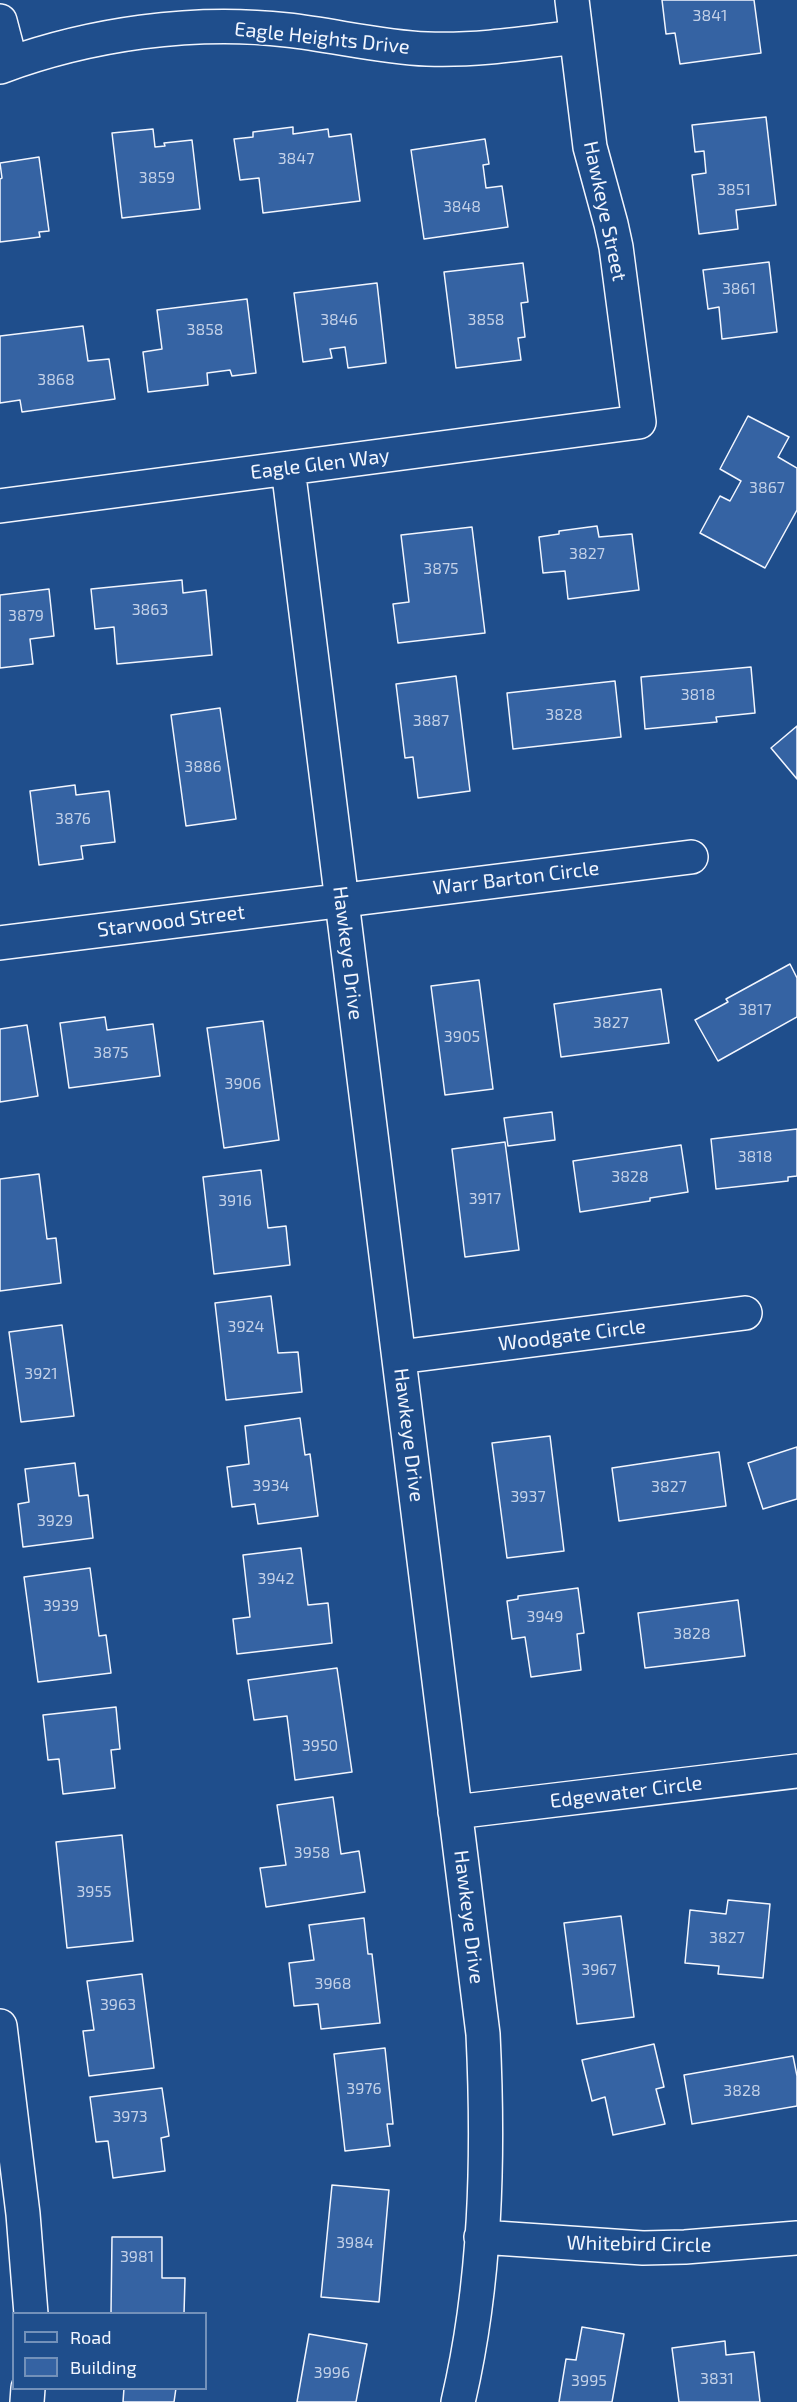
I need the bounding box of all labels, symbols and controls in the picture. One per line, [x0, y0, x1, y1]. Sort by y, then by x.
house number: 3841 [693, 6, 727, 26]
street label: Eagle Heights Drive [233, 17, 411, 59]
street label: Hawkeye Street [578, 139, 632, 283]
house number: 3847 [278, 149, 314, 169]
house number: 3859 [139, 168, 175, 188]
house number: 3851 [717, 180, 751, 200]
house number: 3848 [443, 197, 481, 217]
house number: 3861 [722, 279, 756, 299]
house number: 3846 [320, 310, 358, 330]
house number: 3858 [468, 310, 504, 330]
house number: 3858 [187, 320, 223, 340]
house number: 3868 [37, 370, 75, 390]
street label: Eagle Glen Way [249, 444, 391, 484]
house number: 3867 [749, 478, 785, 498]
house number: 3827 [569, 544, 605, 564]
house number: 3875 [423, 559, 459, 579]
house number: 3863 [132, 600, 168, 620]
house number: 3879 [8, 606, 44, 626]
house number: 3818 [681, 685, 715, 705]
house number: 3828 [545, 705, 583, 725]
house number: 3887 [413, 711, 449, 731]
house number: 3886 [184, 757, 222, 777]
house number: 3876 [55, 809, 91, 829]
street label: Warr Barton Circle [432, 856, 600, 900]
street label: Hawkeye Drive [328, 885, 368, 1021]
street label: Starwood Street [96, 900, 246, 942]
house number: 3817 [738, 1000, 772, 1020]
house number: 3827 [593, 1013, 629, 1033]
house number: 3905 [444, 1027, 480, 1047]
house number: 3875 [93, 1043, 129, 1063]
house number: 3906 [225, 1074, 261, 1094]
house number: 3818 [738, 1147, 772, 1167]
house number: 3828 [611, 1167, 649, 1187]
house number: 3917 [469, 1189, 501, 1209]
house number: 3916 [218, 1191, 252, 1211]
street label: Woodgate Circle [497, 1314, 647, 1356]
house number: 3924 [228, 1317, 264, 1337]
house number: 3921 [24, 1364, 58, 1384]
street label: Hawkeye Drive [389, 1367, 429, 1503]
house number: 3934 [253, 1476, 289, 1496]
house number: 3827 [651, 1477, 687, 1497]
house number: 3937 [510, 1487, 546, 1507]
house number: 3929 [37, 1511, 73, 1531]
house number: 3942 [258, 1569, 294, 1589]
house number: 3939 [43, 1596, 79, 1616]
house number: 3949 [526, 1607, 564, 1627]
house number: 3828 [673, 1624, 711, 1644]
house number: 3950 [302, 1736, 338, 1756]
street label: Edgewater Circle [548, 1771, 704, 1813]
house number: 3958 [294, 1843, 330, 1863]
street label: Hawkeye Drive [449, 1849, 489, 1985]
house number: 3955 [76, 1882, 112, 1902]
house number: 3827 [709, 1928, 745, 1948]
house number: 3967 [581, 1960, 617, 1980]
house number: 3968 [315, 1974, 351, 1994]
house number: 3963 [100, 1995, 136, 2015]
house number: 3976 [346, 2079, 382, 2099]
house number: 3828 [723, 2081, 761, 2101]
house number: 3973 [112, 2107, 148, 2127]
street label: Whitebird Circle [567, 2231, 711, 2257]
house number: 3984 [336, 2233, 374, 2253]
house number: 3981 [120, 2247, 154, 2267]
legend [12, 2312, 207, 2390]
text: Road [70, 2326, 111, 2348]
text: Building [70, 2356, 137, 2378]
house number: 3996 [314, 2363, 350, 2383]
house number: 3831 [700, 2369, 734, 2389]
house number: 3995 [571, 2371, 607, 2391]

